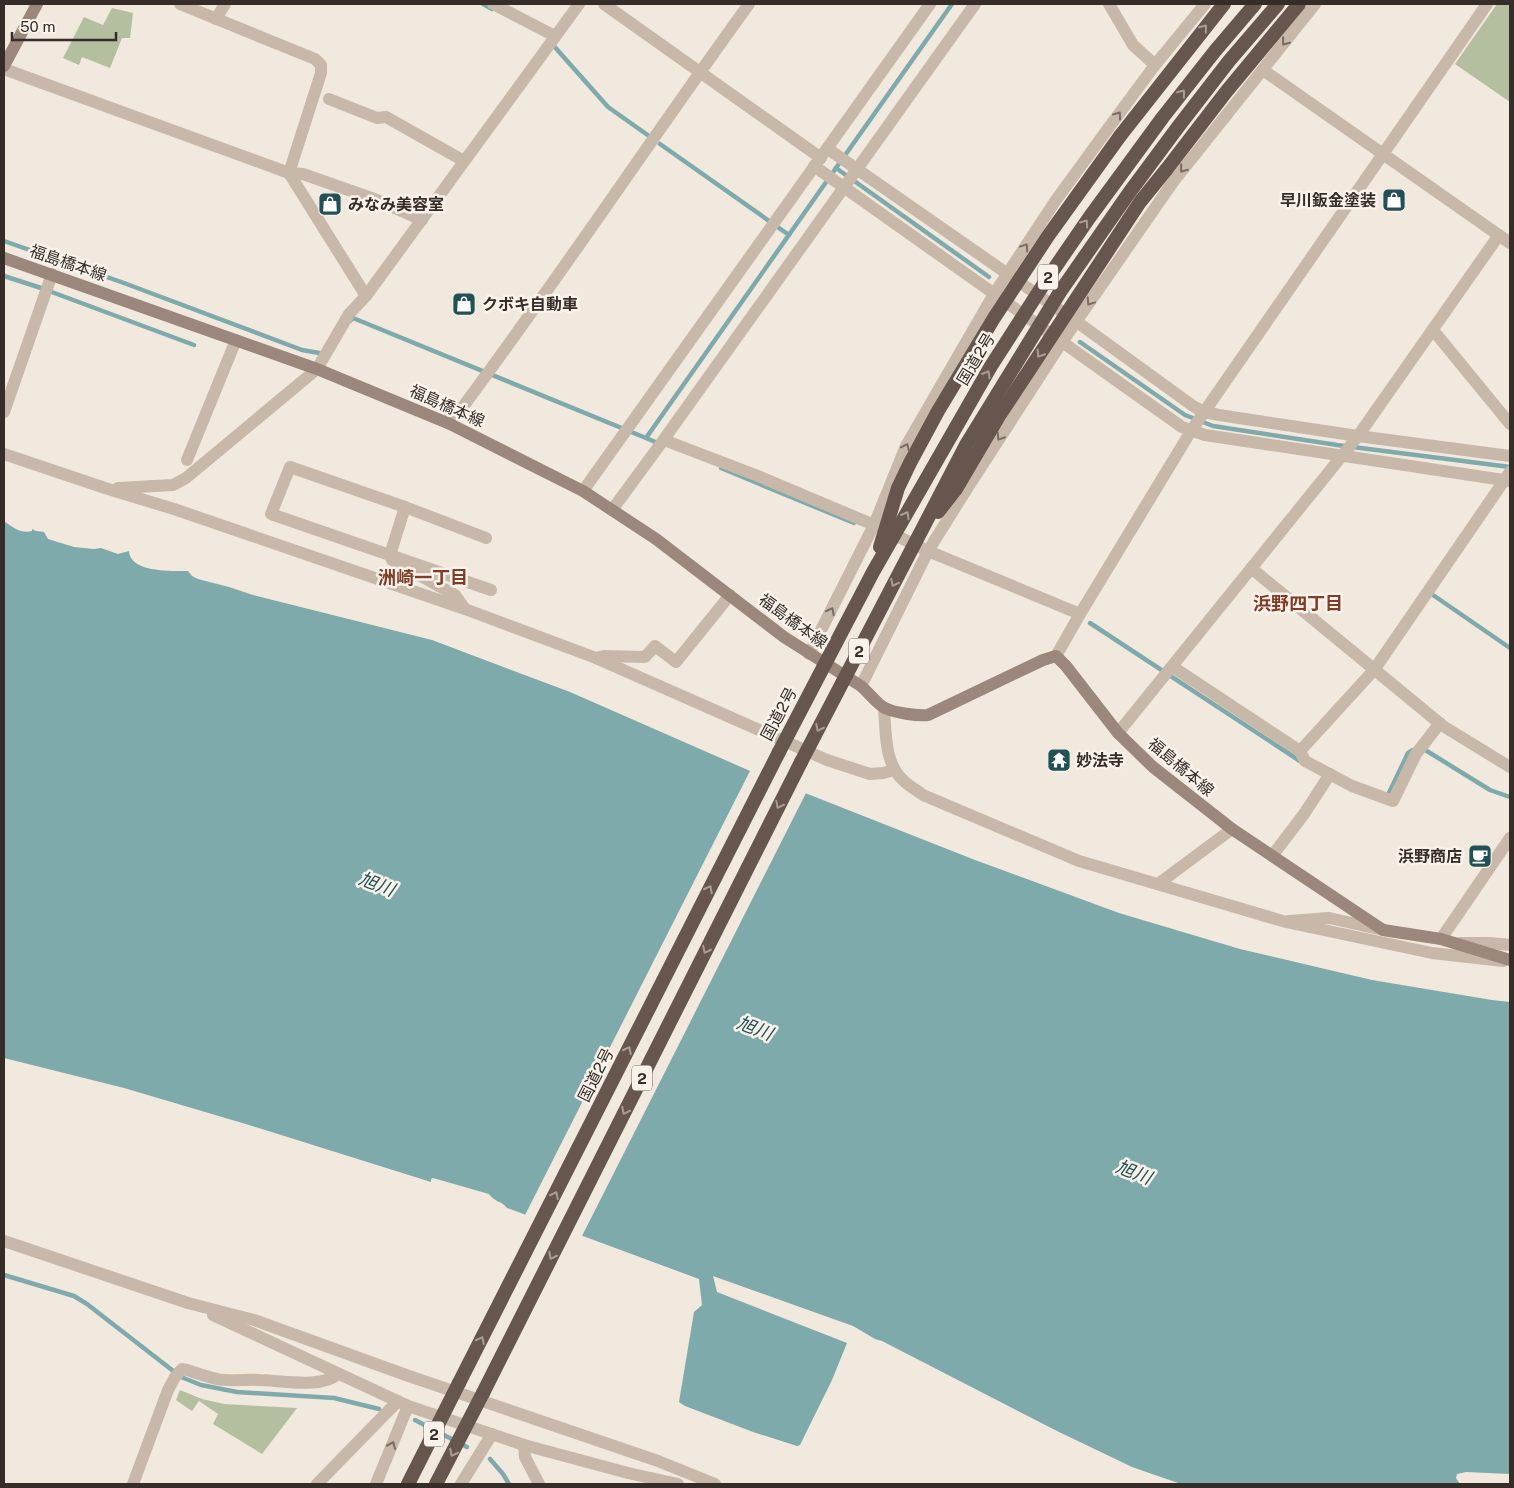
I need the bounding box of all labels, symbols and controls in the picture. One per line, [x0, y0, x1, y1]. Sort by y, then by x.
scale bar [12, 10, 116, 42]
text: 50 m [20, 18, 55, 35]
one-way arrow [1198, 25, 1207, 34]
one-way arrow [1282, 36, 1290, 45]
one-way arrow [1177, 89, 1186, 98]
one-way arrow [1112, 111, 1121, 121]
one-way arrow [1181, 163, 1189, 172]
shop icon: 早川鈑金塗装 [1381, 187, 1407, 213]
shop icon: みなみ美容室 [317, 191, 343, 217]
place label: 早川鈑金塗装 [1280, 191, 1376, 210]
place label: みなみ美容室 [348, 195, 444, 214]
one-way arrow [1079, 219, 1088, 229]
street label: 福島橋本線 [27, 241, 109, 285]
one-way arrow [1019, 244, 1028, 253]
road number: 2 [1038, 264, 1058, 290]
shop icon: クボキ自動車 [451, 291, 477, 317]
place label: クボキ自動車 [482, 295, 578, 314]
one-way arrow [1087, 296, 1096, 306]
street label: 国道2号 [953, 329, 999, 389]
one-way arrow [1037, 349, 1046, 358]
one-way arrow [981, 370, 991, 379]
street label: 福島橋本線 [407, 381, 487, 431]
one-way arrow [997, 432, 1006, 441]
one-way arrow [900, 443, 910, 452]
one-way arrow [900, 511, 910, 520]
district label: 洲崎一丁目 [378, 567, 468, 588]
one-way arrow [890, 578, 900, 587]
street label: 福島橋本線 [755, 590, 831, 652]
district label: 浜野四丁目 [1253, 593, 1343, 614]
one-way arrow [825, 607, 835, 616]
road number: 2 [849, 638, 869, 664]
street label: 国道2号 [757, 684, 801, 744]
one-way arrow [815, 723, 825, 732]
street label: 福島橋本線 [1144, 734, 1218, 800]
temple icon: 妙法寺 [1046, 747, 1072, 773]
place label: 妙法寺 [1076, 751, 1124, 770]
one-way arrow [775, 800, 785, 809]
cafe icon: 浜野商店 [1467, 843, 1493, 869]
place label: 浜野商店 [1398, 847, 1462, 866]
water label: 旭川 [356, 868, 399, 901]
one-way arrow [703, 885, 713, 894]
one-way arrow [702, 945, 712, 954]
water label: 旭川 [734, 1012, 777, 1045]
street label: 国道2号 [574, 1045, 618, 1105]
one-way arrow [622, 1046, 632, 1055]
road number: 2 [632, 1066, 652, 1090]
one-way arrow [621, 1106, 631, 1115]
water label: 旭川 [1113, 1156, 1156, 1189]
one-way arrow [549, 1191, 559, 1200]
one-way arrow [548, 1251, 558, 1260]
one-way arrow [475, 1336, 485, 1345]
road number: 2 [424, 1422, 444, 1446]
one-way arrow [386, 1441, 396, 1450]
one-way arrow [449, 1447, 459, 1456]

